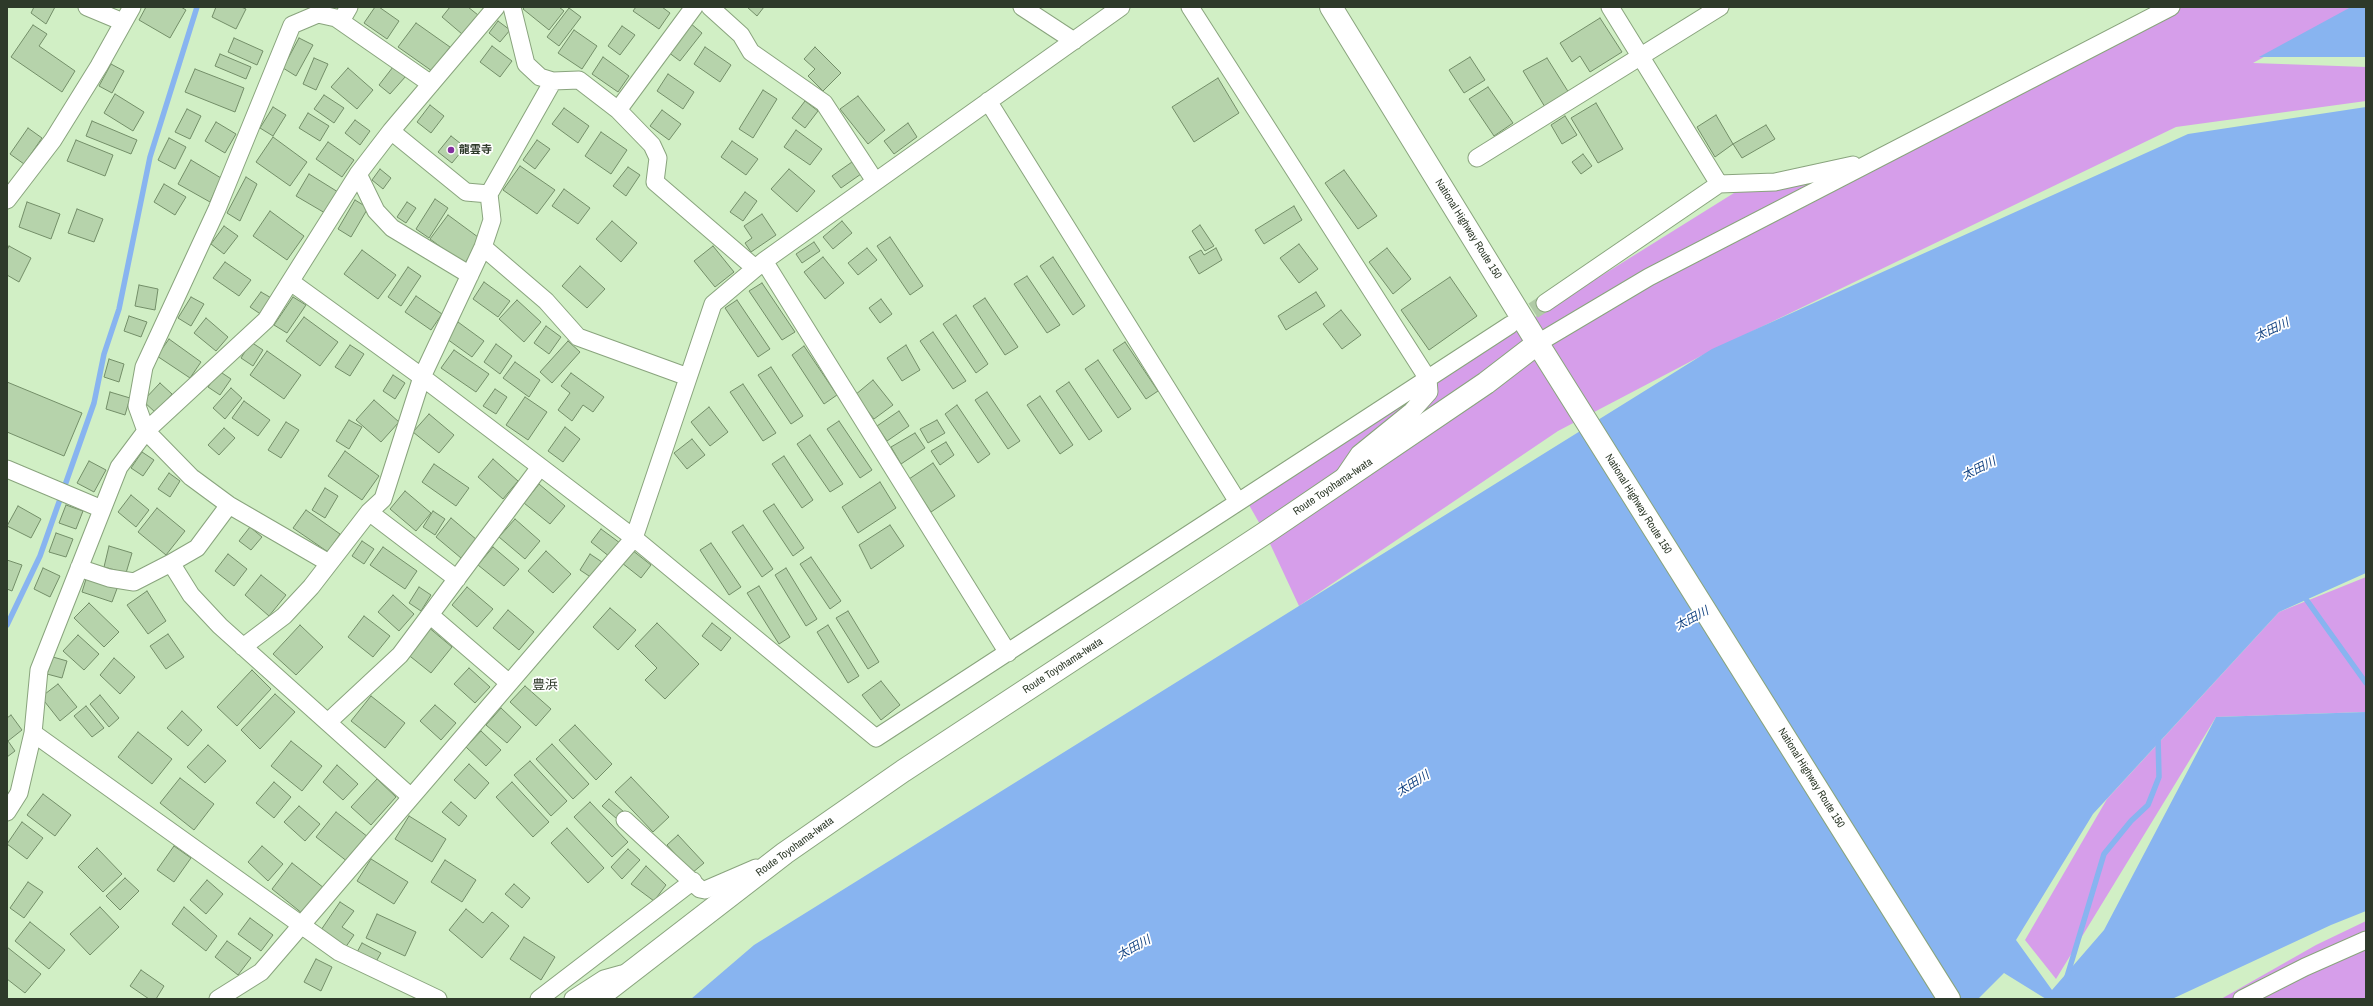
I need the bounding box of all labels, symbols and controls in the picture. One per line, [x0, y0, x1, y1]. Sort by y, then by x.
place label: 龍雲寺 [459, 143, 492, 157]
marker: 龍雲寺 [446, 145, 456, 155]
street label: National Highway Route 150 [1432, 177, 1504, 281]
water label: 太田川 [2253, 316, 2291, 344]
street label: National Highway Route 150 [1602, 452, 1674, 556]
water label: 太田川 [1960, 455, 1998, 483]
street label: Route Toyohama-Iwata [1291, 456, 1375, 518]
water label: 太田川 [1673, 604, 1711, 634]
street label: Route Toyohama-Iwata [1021, 635, 1105, 697]
district label: 豊浜 [532, 678, 558, 694]
street label: National Highway Route 150 [1775, 726, 1847, 830]
water label: 太田川 [1394, 768, 1432, 800]
street label: Route Toyohama-Iwata [754, 814, 836, 880]
water label: 太田川 [1115, 933, 1153, 963]

